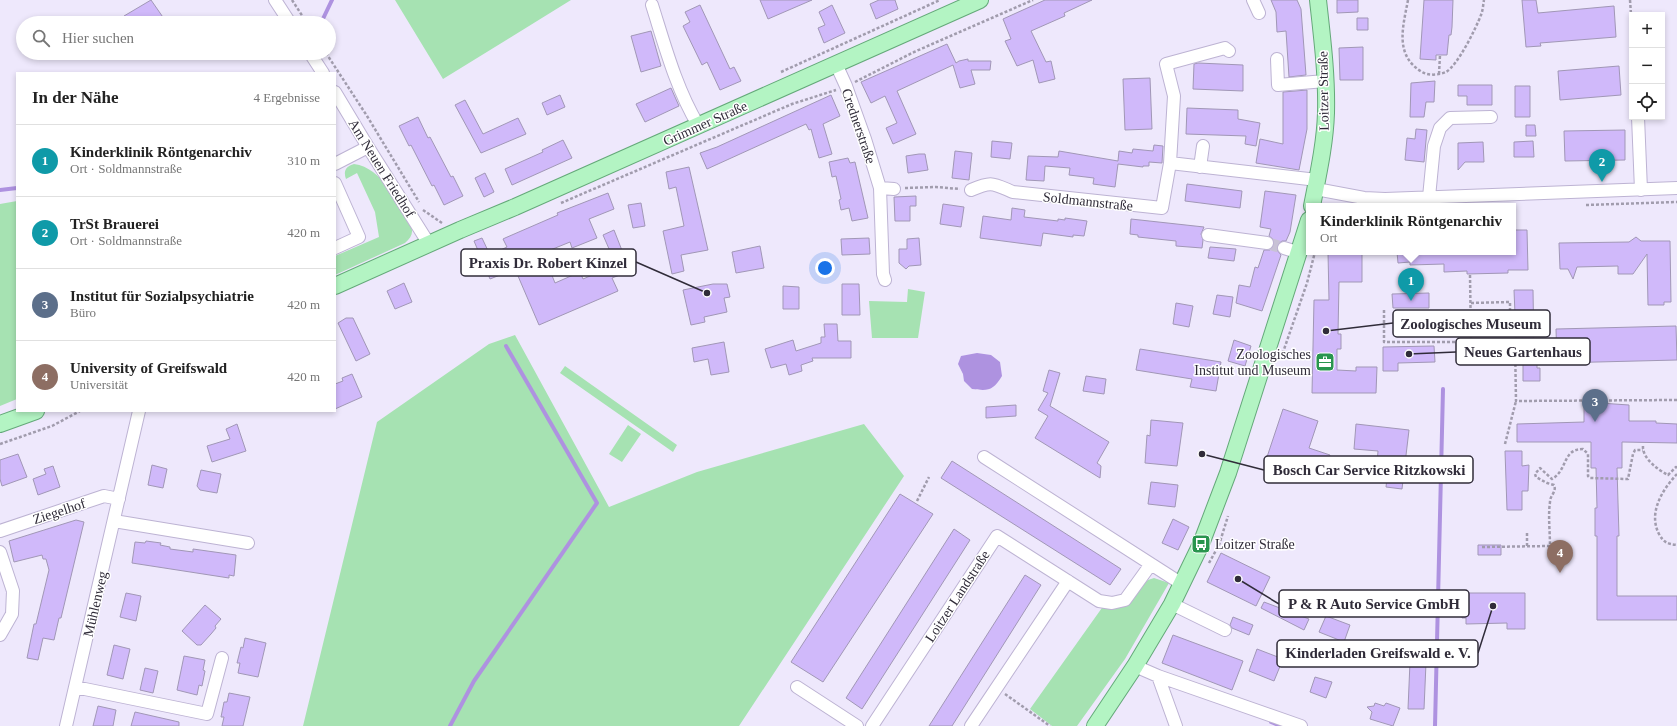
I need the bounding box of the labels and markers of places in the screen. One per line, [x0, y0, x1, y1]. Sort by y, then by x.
pin: 2 [1589, 149, 1615, 182]
callout: Praxis Dr. Robert Kinzel [461, 249, 636, 276]
pin: 1 [1398, 268, 1424, 301]
callout: Zoologisches Museum [1393, 310, 1550, 337]
callout: Neues Gartenhaus [1456, 338, 1590, 365]
place label: Zoologisches Institut und Museum [1194, 347, 1311, 378]
office icon: Zoologisches Institut und Museum [1314, 351, 1336, 373]
pin: 3 [1582, 389, 1608, 422]
callout: Bosch Car Service Ritzkowski [1264, 456, 1473, 483]
bus stop icon: Loitzer Straße [1190, 533, 1212, 555]
place label: Loitzer Straße [1215, 537, 1295, 552]
pin: 4 [1547, 540, 1573, 573]
callout: P & R Auto Service GmbH [1279, 590, 1469, 617]
callout: Kinderladen Greifswald e. V. [1277, 640, 1478, 667]

